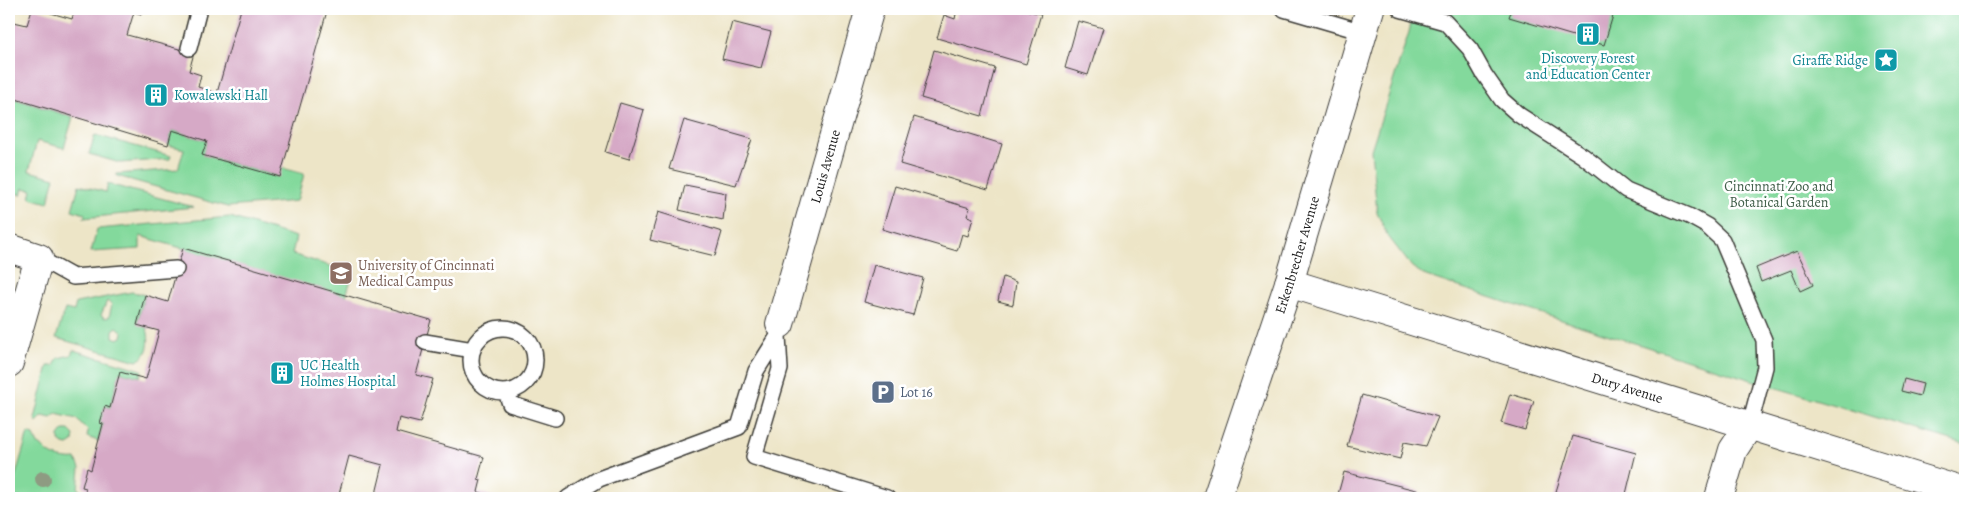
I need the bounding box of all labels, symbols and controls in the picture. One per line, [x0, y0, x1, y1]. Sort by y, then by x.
building icon: Discovery Forest and Education Center [1575, 21, 1601, 47]
place icon: Giraffe Ridge [1873, 47, 1899, 73]
place label: Discovery Forest and Education Center [1526, 49, 1651, 84]
place label: Giraffe Ridge [1792, 51, 1868, 70]
building icon: Kowalewski Hall [143, 82, 169, 108]
place label: Kowalewski Hall [174, 86, 268, 105]
street label: Louis Avenue [806, 127, 845, 205]
park label: Cincinnati Zoo and Botanical Garden [1724, 177, 1834, 212]
street label: Erkenbrecher Avenue [1270, 194, 1324, 316]
place label: University of Cincinnati Medical Campus [358, 256, 495, 291]
school or university icon: University of Cincinnati Medical Campus [328, 260, 354, 286]
place label: UC Health Holmes Hospital [300, 356, 396, 391]
building icon: UC Health Holmes Hospital [269, 360, 295, 386]
street label: Dury Avenue [1589, 368, 1665, 408]
parking icon: Lot 16 [870, 379, 896, 405]
place label: Lot 16 [900, 383, 933, 402]

